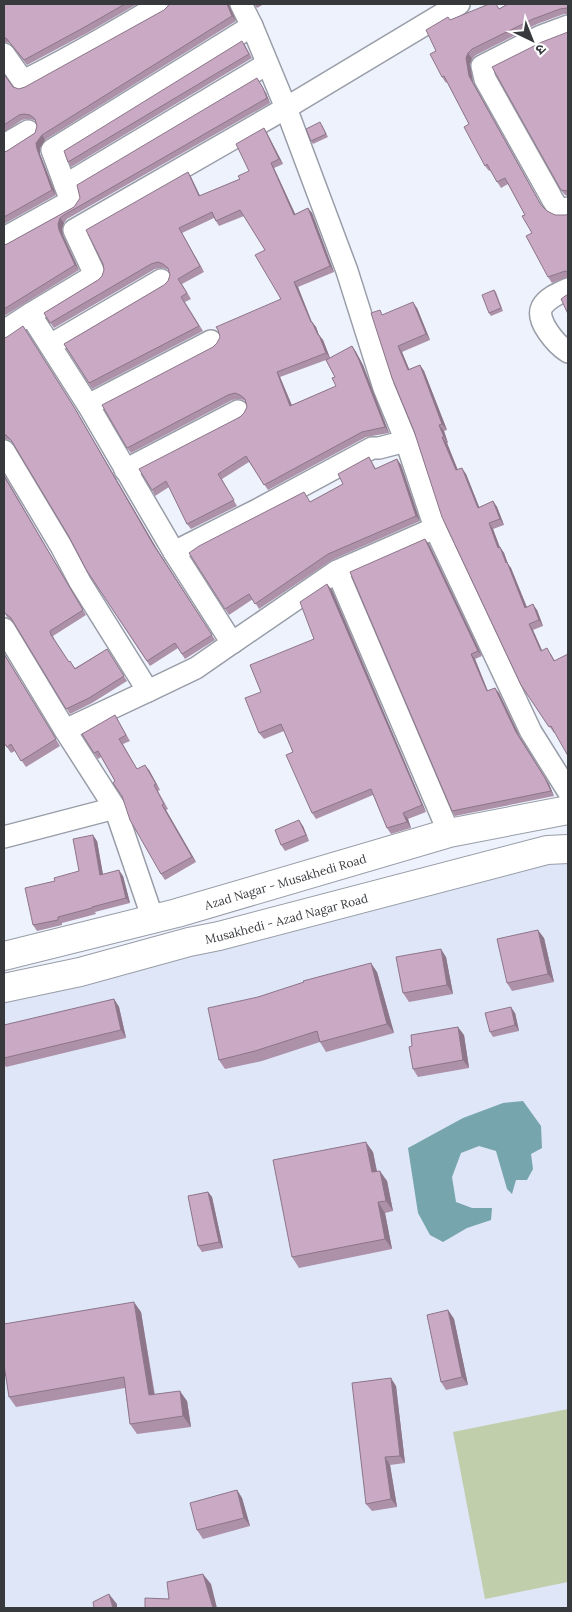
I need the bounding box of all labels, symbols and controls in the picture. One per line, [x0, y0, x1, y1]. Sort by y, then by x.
north arrow [507, 15, 557, 65]
text: उ [531, 40, 550, 59]
street label: Azad Nagar - Musakhedi Road [202, 850, 368, 912]
street label: Musakhedi - Azad Nagar Road [204, 890, 369, 946]

